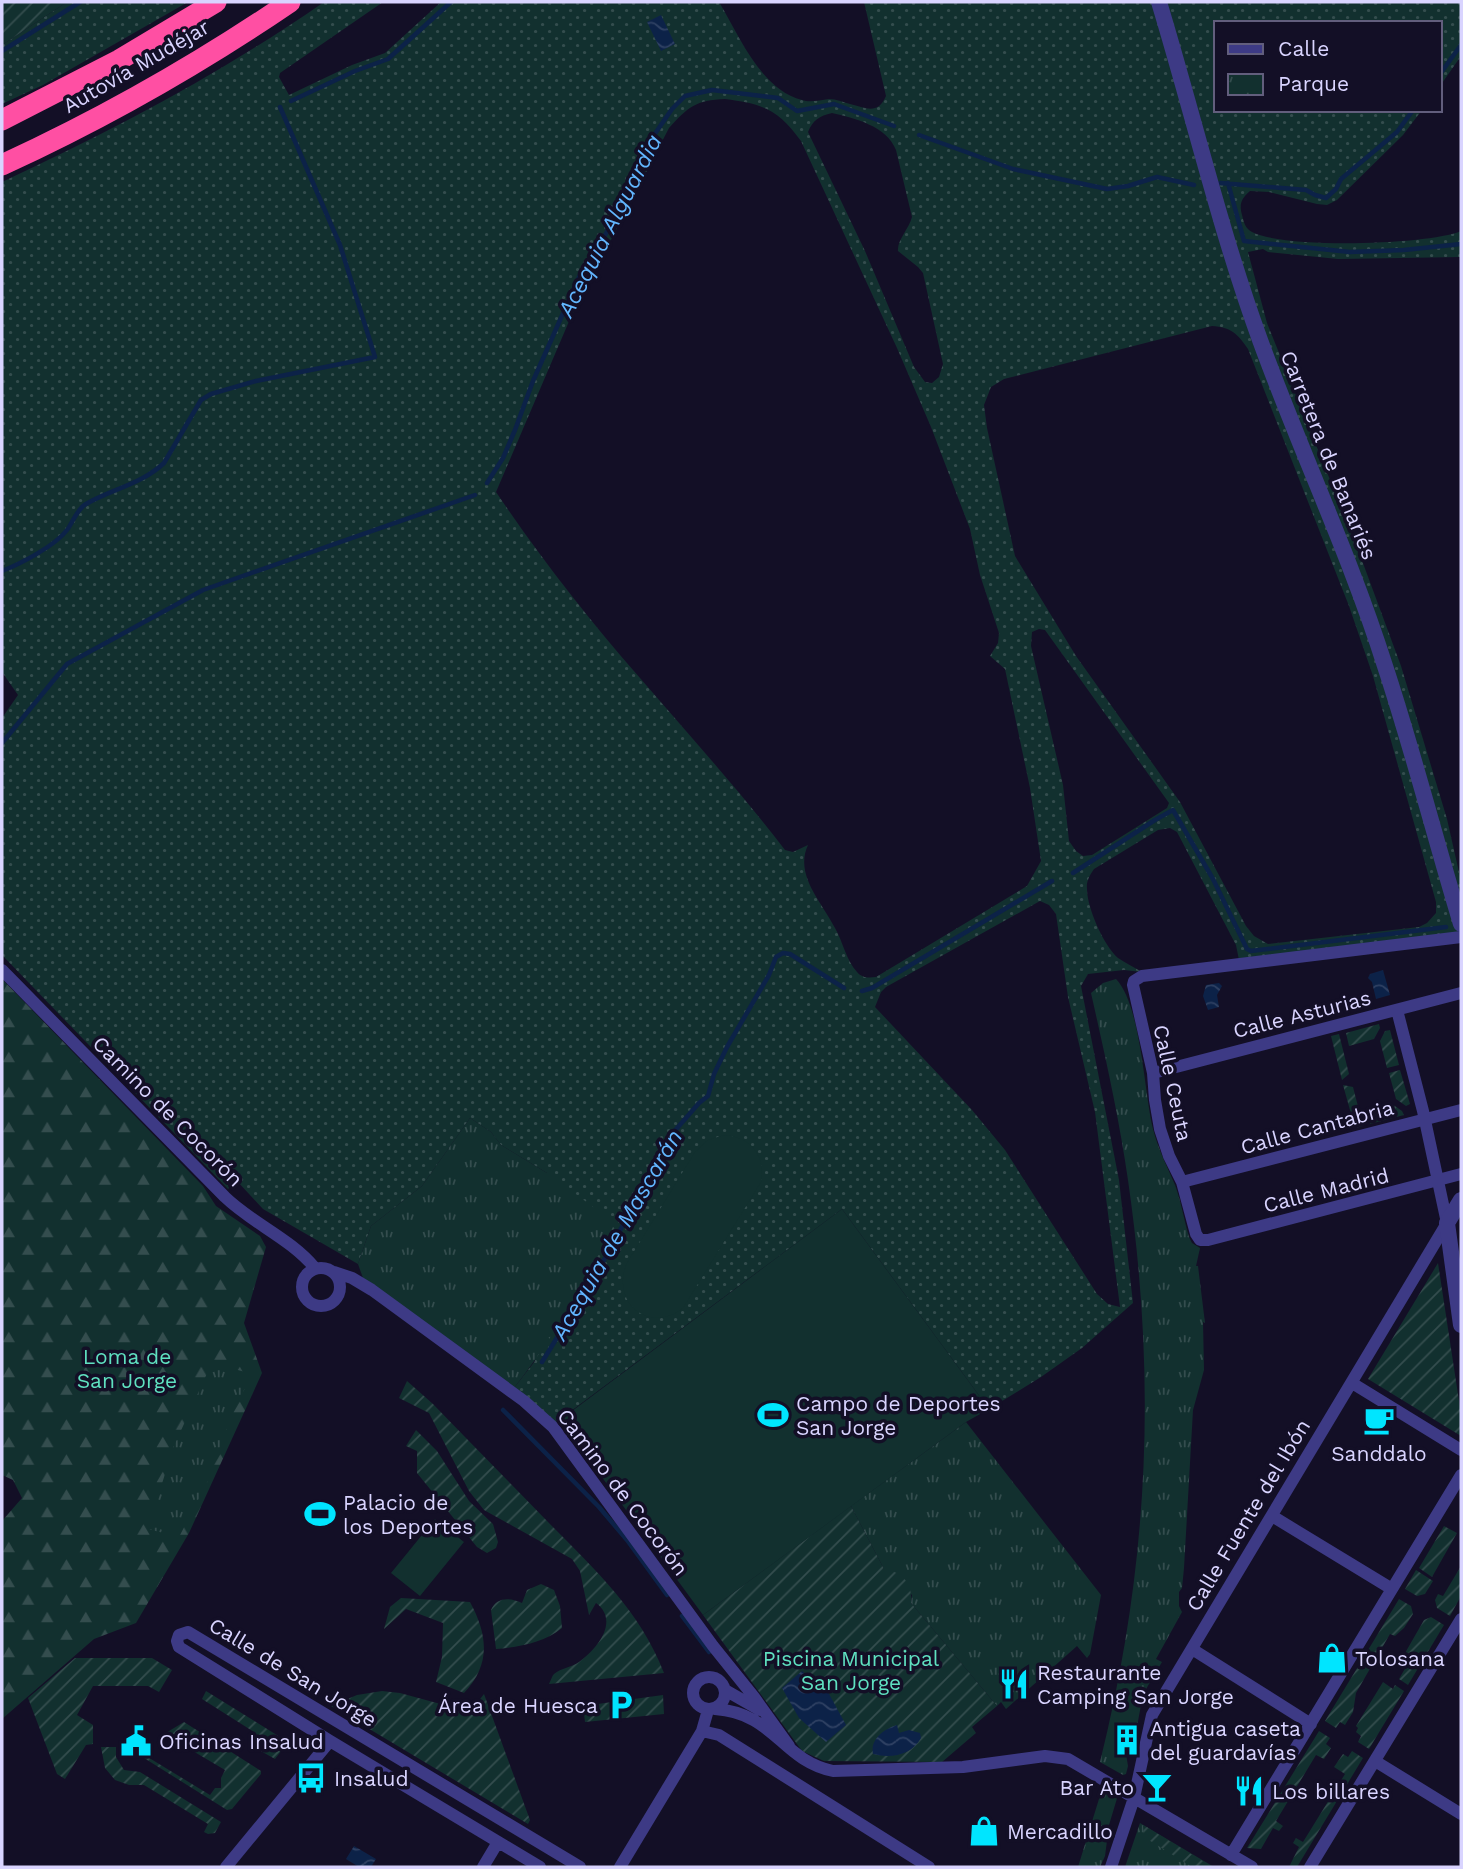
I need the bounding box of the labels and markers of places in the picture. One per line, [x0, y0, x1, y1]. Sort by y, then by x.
place label: Campo de Deportes San Jorge [796, 1391, 1001, 1440]
sports icon: Campo de Deportes San Jorge [756, 1398, 790, 1432]
cafe icon: Sanddalo [1362, 1403, 1396, 1437]
place label: Sanddalo [1331, 1441, 1427, 1466]
place label: Palacio de los Deportes [343, 1490, 473, 1539]
sports icon: Palacio de los Deportes [303, 1497, 337, 1531]
shop icon: Tolosana [1315, 1641, 1349, 1675]
place label: Tolosana [1355, 1646, 1445, 1671]
place label: Restaurante Camping San Jorge [1037, 1660, 1234, 1709]
restaurant icon: Restaurante Camping San Jorge [997, 1667, 1031, 1701]
parking icon: Área de Huesca [604, 1688, 638, 1722]
place label: Área de Huesca [438, 1693, 598, 1718]
place label: Antigua caseta del guardavías [1150, 1716, 1301, 1765]
building icon: Antigua caseta del guardavías [1110, 1723, 1144, 1757]
public building icon: Oficinas Insalud [119, 1724, 153, 1758]
place label: Oficinas Insalud [159, 1729, 324, 1754]
bus stop icon: Insalud [294, 1761, 328, 1795]
place label: Insalud [334, 1766, 409, 1791]
bar icon: Bar Ato [1140, 1770, 1174, 1804]
restaurant icon: Los billares [1232, 1774, 1266, 1808]
place label: Bar Ato [1059, 1775, 1134, 1800]
place label: Los billares [1272, 1779, 1390, 1804]
shop icon: Mercadillo [967, 1814, 1001, 1848]
place label: Mercadillo [1007, 1819, 1113, 1844]

